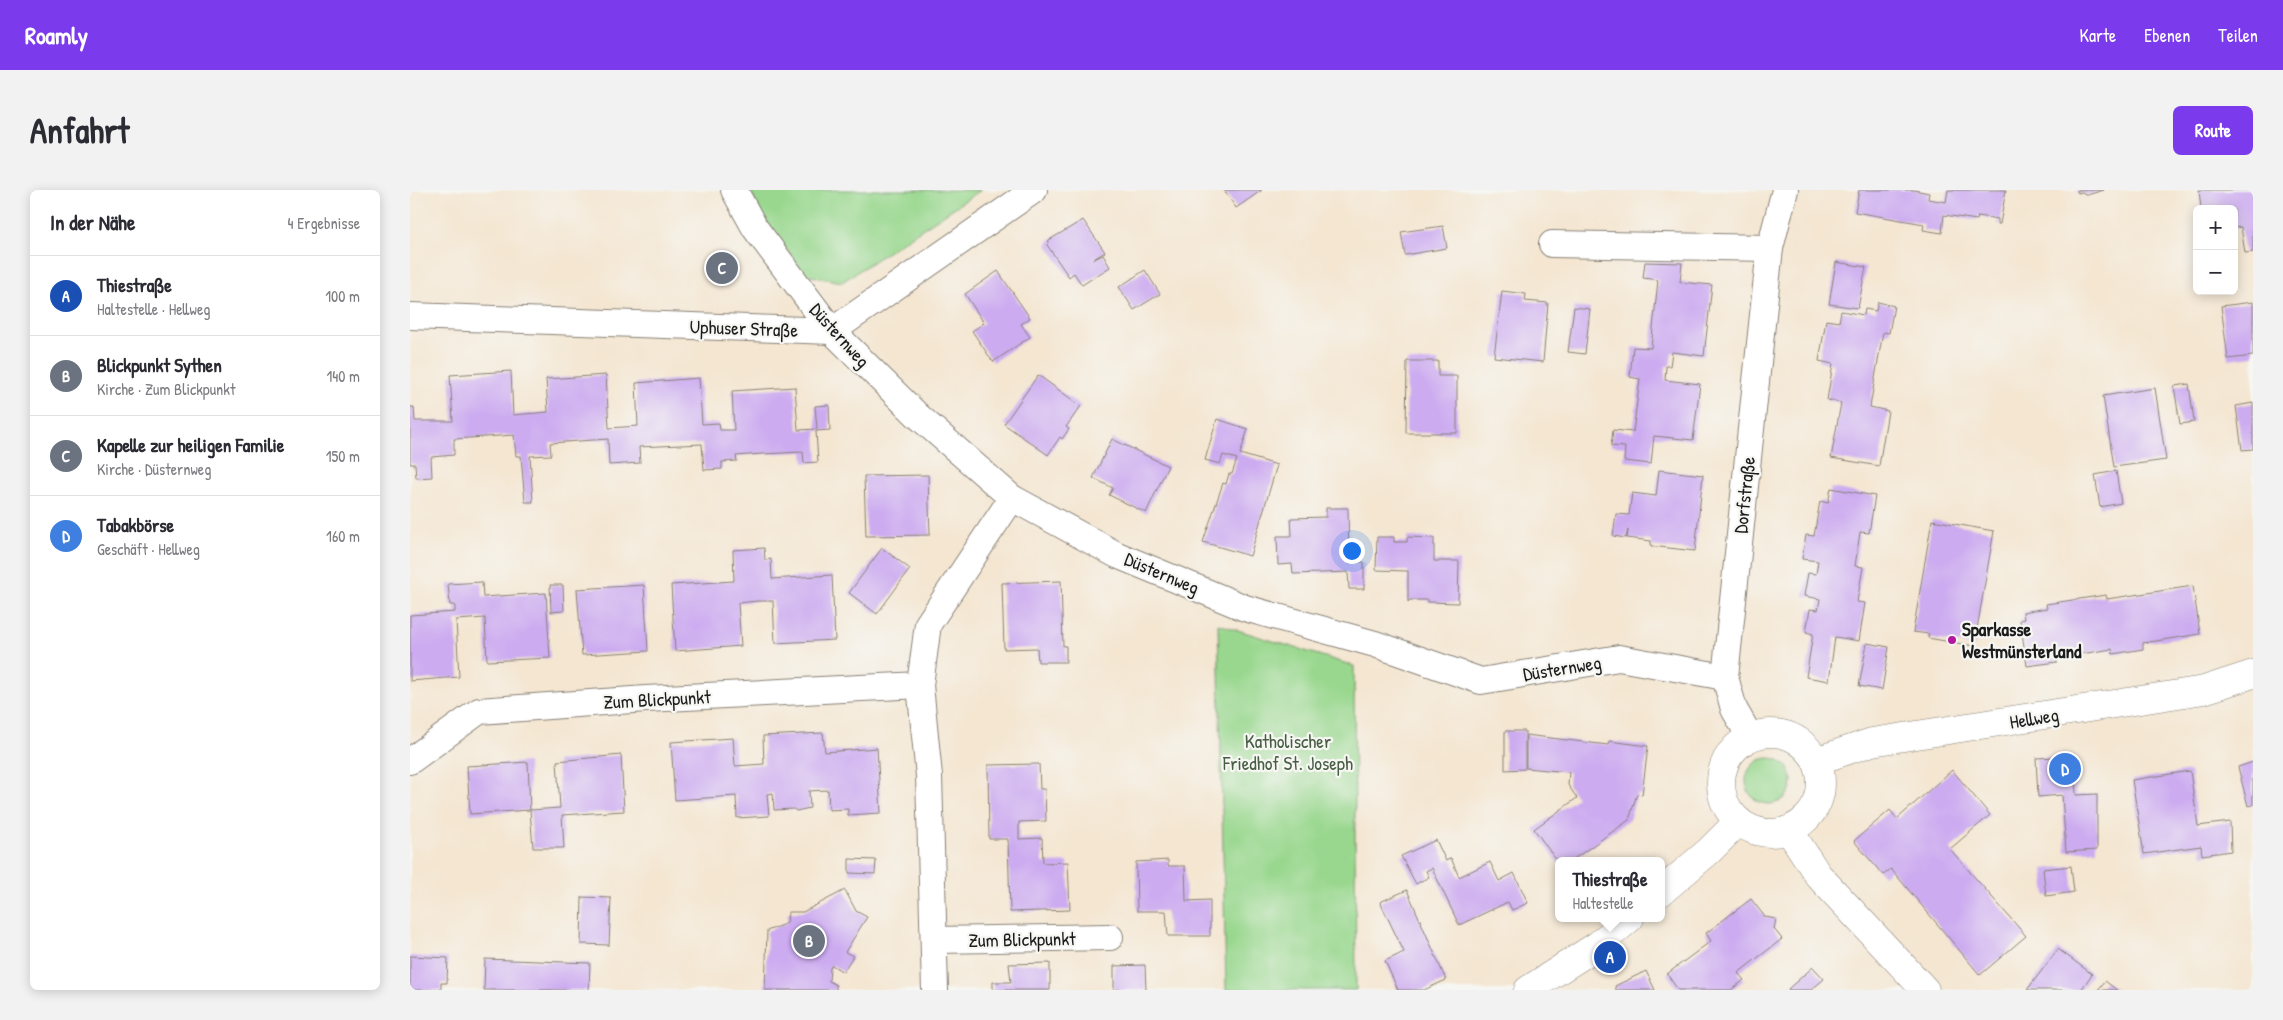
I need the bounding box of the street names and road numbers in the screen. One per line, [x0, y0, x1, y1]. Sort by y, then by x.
street label: Düsternweg [804, 297, 876, 373]
street label: Uphuser Straße [689, 313, 799, 343]
street label: Dorfstraße [1727, 455, 1761, 535]
street label: Düsternweg [1121, 546, 1203, 600]
street label: Düsternweg [1521, 649, 1603, 687]
street label: Zum Blickpunkt [603, 683, 712, 715]
street label: Hellweg [2008, 701, 2060, 735]
street label: Zum Blickpunkt [968, 925, 1076, 953]

